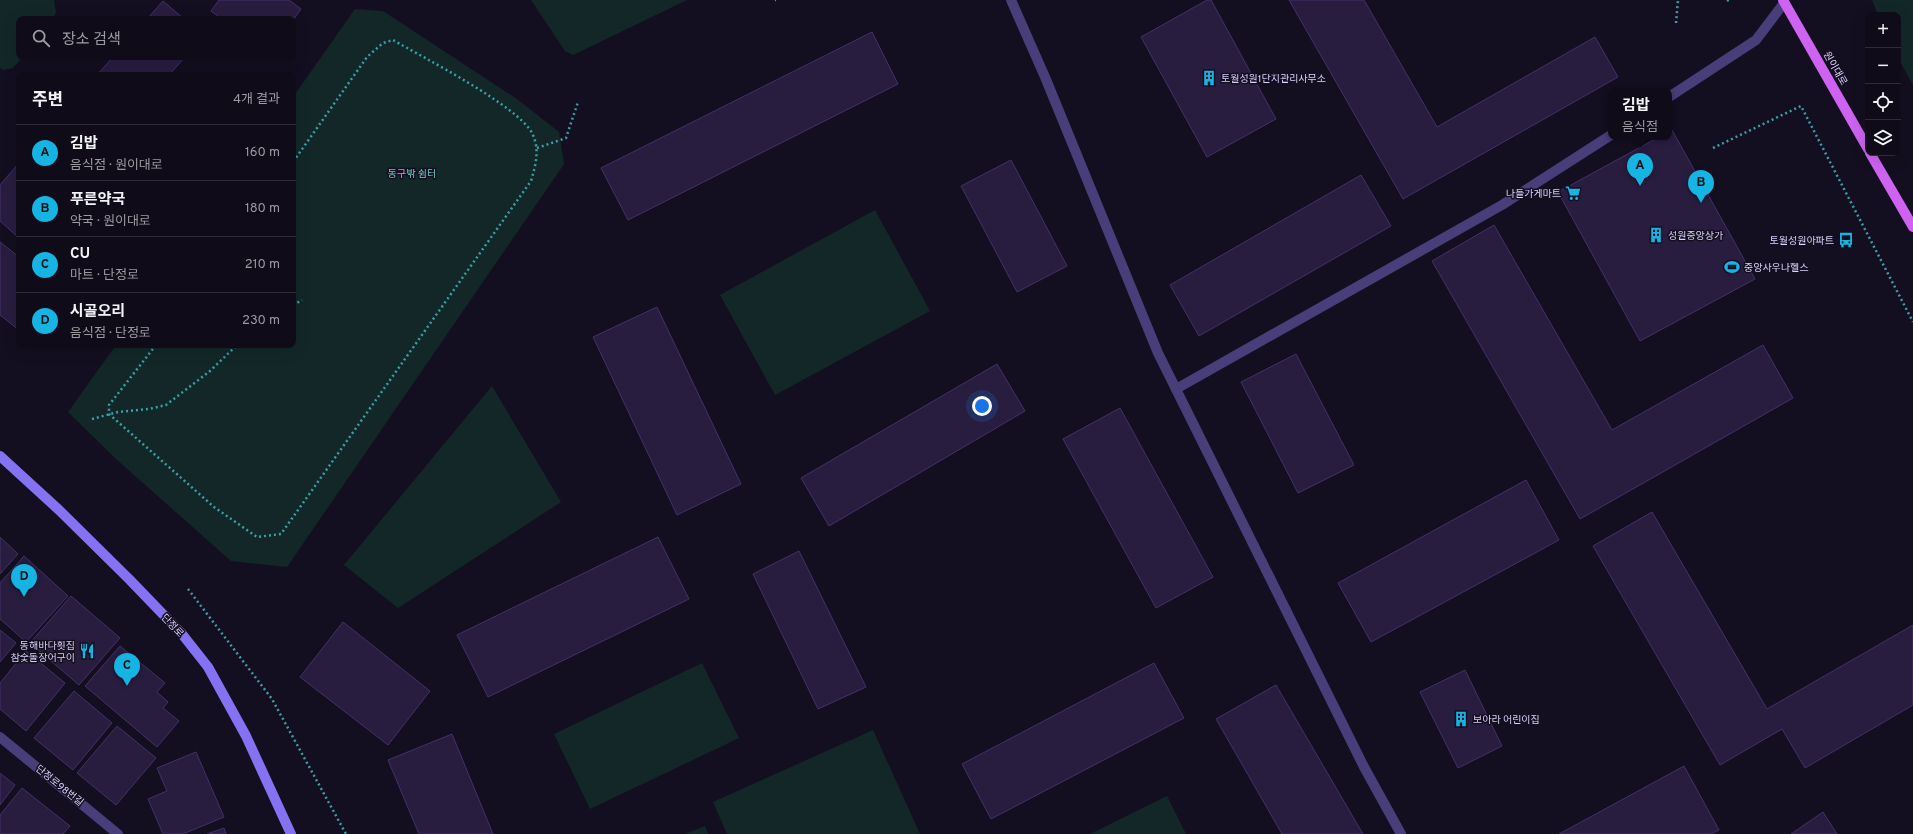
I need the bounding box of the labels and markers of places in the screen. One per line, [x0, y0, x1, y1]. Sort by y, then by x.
building icon: 토월성원1단지관리사무소 [1200, 69, 1218, 87]
place label: 토월성원1단지관리사무소 [1221, 73, 1326, 86]
pin: A [1627, 153, 1653, 186]
pin: B [1688, 170, 1714, 203]
supermarket icon: 나들가게마트 [1564, 184, 1582, 202]
place label: 나들가게마트 [1506, 188, 1561, 201]
building icon: 성원중앙상가 [1647, 226, 1665, 244]
place label: 성원중앙상가 [1668, 230, 1723, 243]
bus stop icon: 토월성원아파트 [1837, 231, 1855, 249]
place label: 토월성원아파트 [1770, 235, 1834, 248]
sports icon: 중앙사우나헬스 [1723, 258, 1741, 276]
place label: 중앙사우나헬스 [1744, 262, 1808, 275]
pin: D [11, 564, 37, 597]
place label: 동해바다횟집 참숯돌장어구이 [11, 640, 75, 665]
restaurant icon: 동해바다횟집 참숯돌장어구이 [78, 642, 96, 660]
pin: C [114, 653, 140, 686]
building icon: 보아라 어린이집 [1452, 710, 1470, 728]
place label: 보아라 어린이집 [1473, 714, 1540, 727]

